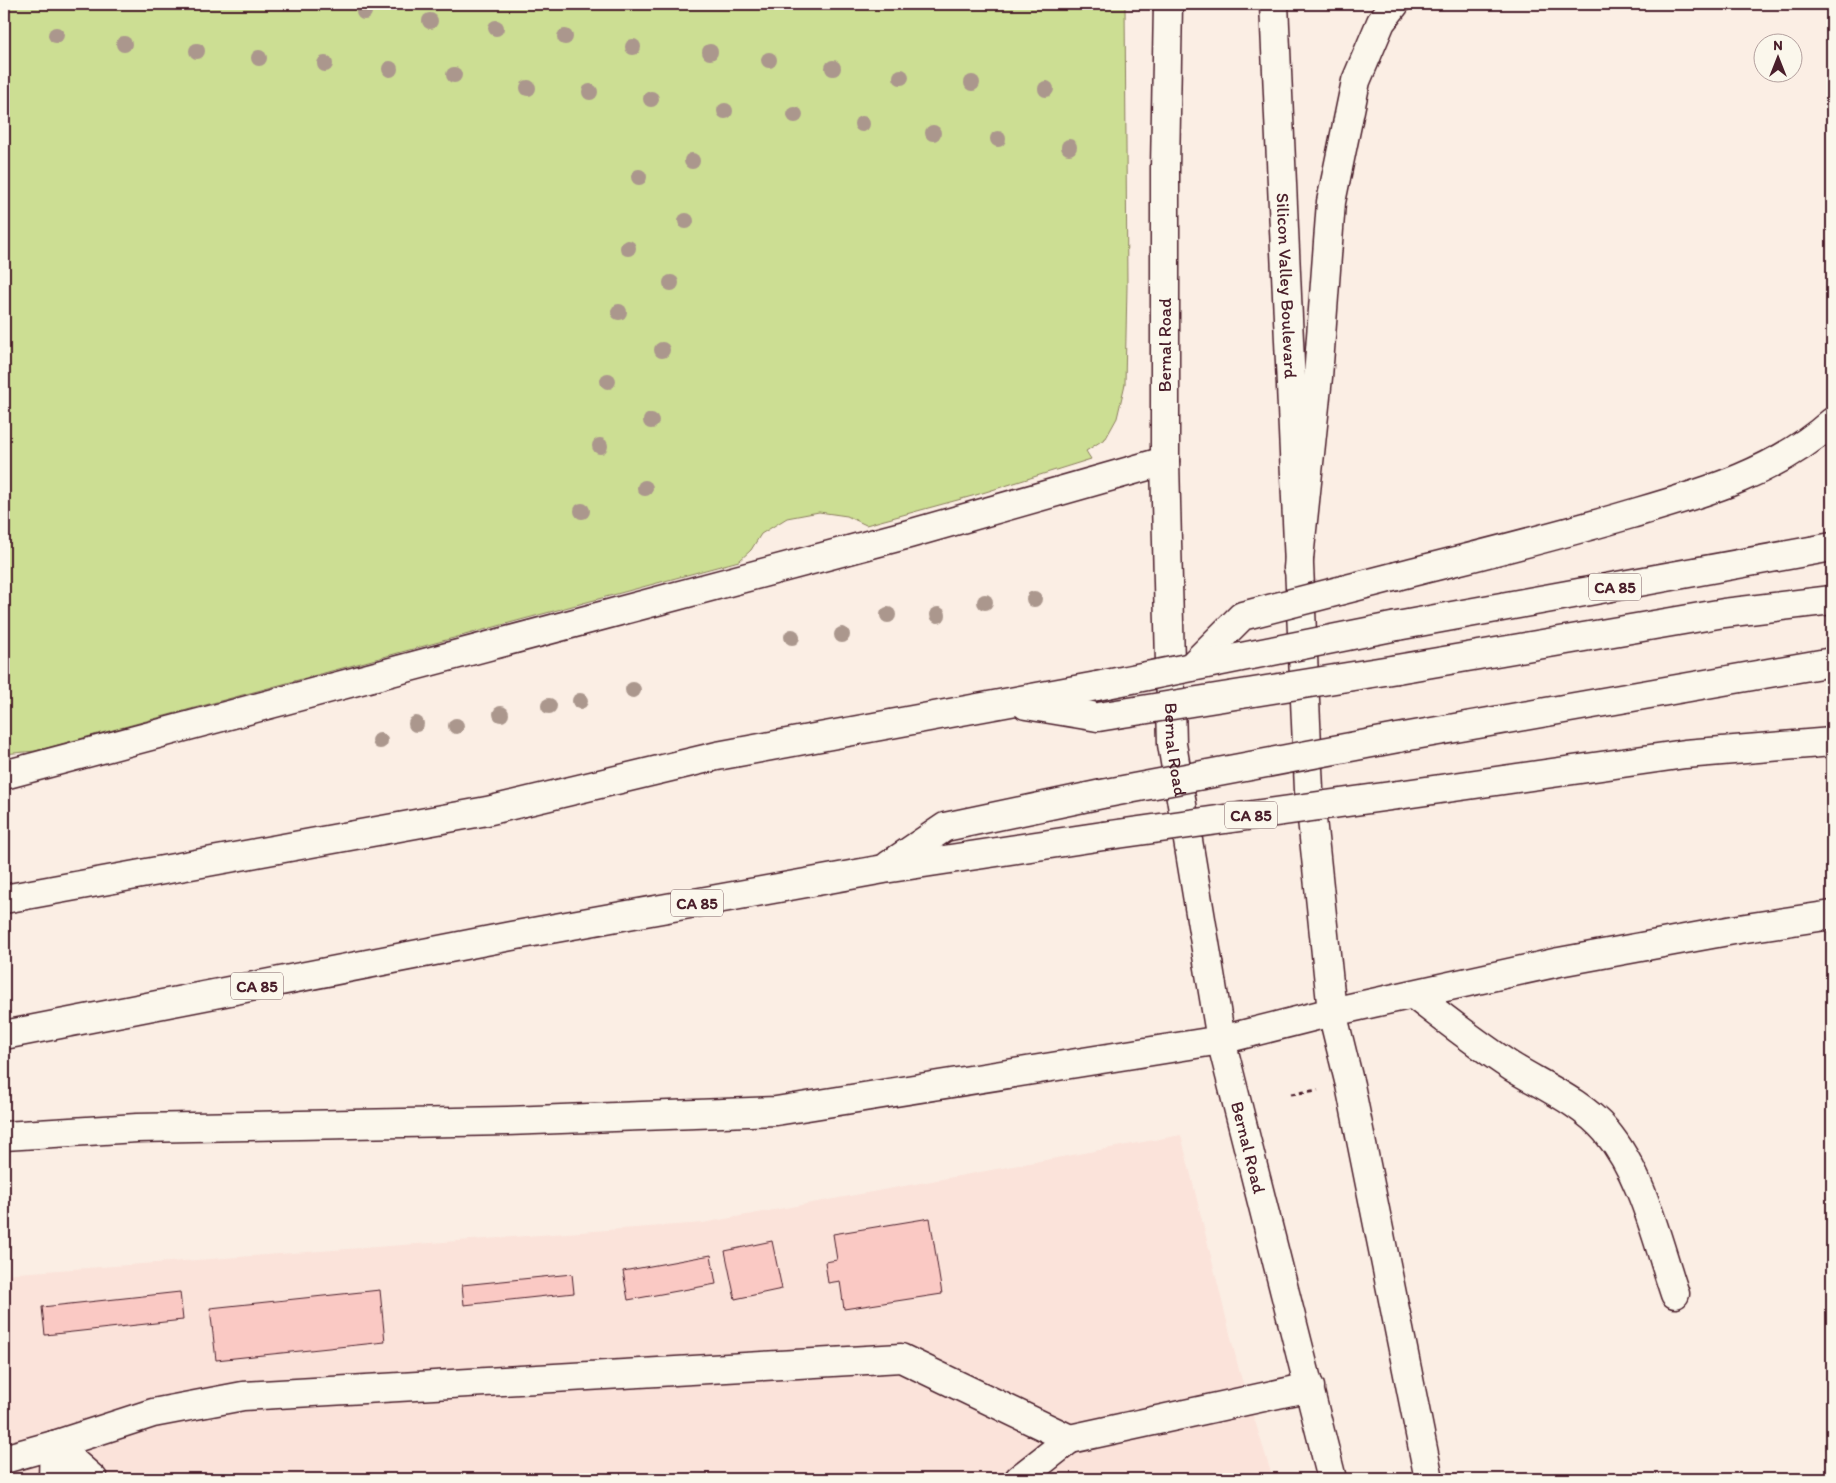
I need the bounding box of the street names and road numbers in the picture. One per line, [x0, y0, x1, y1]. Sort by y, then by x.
street label: Silicon Valley Boulevard [1271, 192, 1302, 379]
street label: Bernal Road [1154, 298, 1176, 392]
road number: CA 85 [1589, 574, 1641, 600]
street label: Bernal Road [1160, 702, 1192, 798]
road number: CA 85 [1225, 802, 1277, 828]
road number: CA 85 [671, 890, 723, 916]
road number: CA 85 [231, 972, 283, 999]
street label: Bernal Road [1226, 1099, 1270, 1196]

